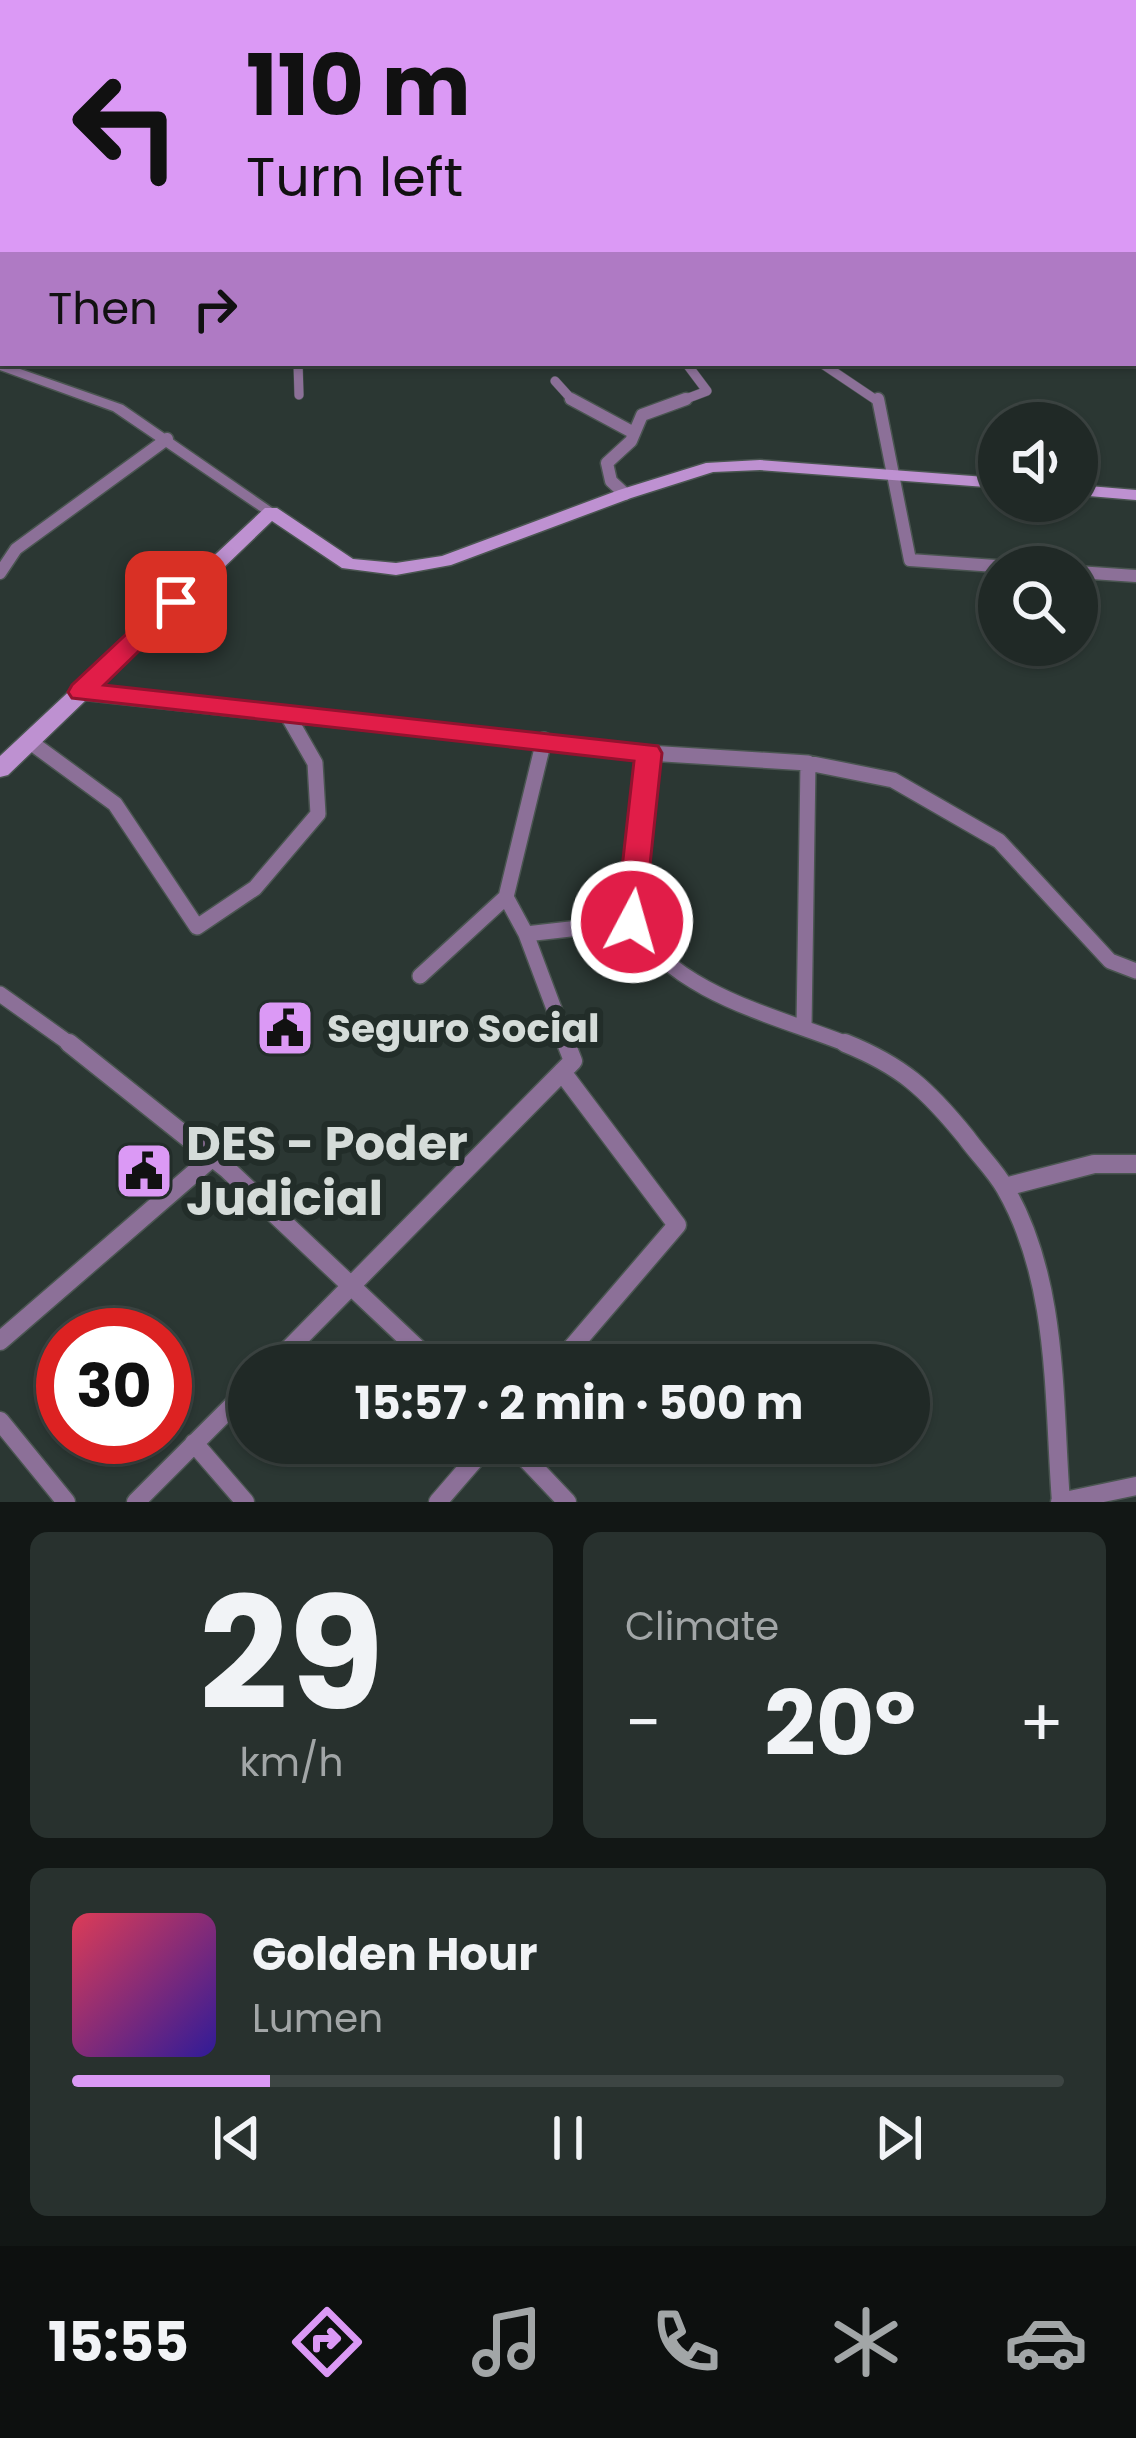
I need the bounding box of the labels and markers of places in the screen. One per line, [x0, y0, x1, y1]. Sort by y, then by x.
pin [125, 551, 227, 653]
public building icon: Seguro Social [254, 997, 316, 1059]
place label: Seguro Social [327, 1001, 600, 1056]
place label: DES - Poder Judicial [186, 1110, 468, 1232]
public building icon: DES - Poder Judicial [113, 1140, 175, 1202]

